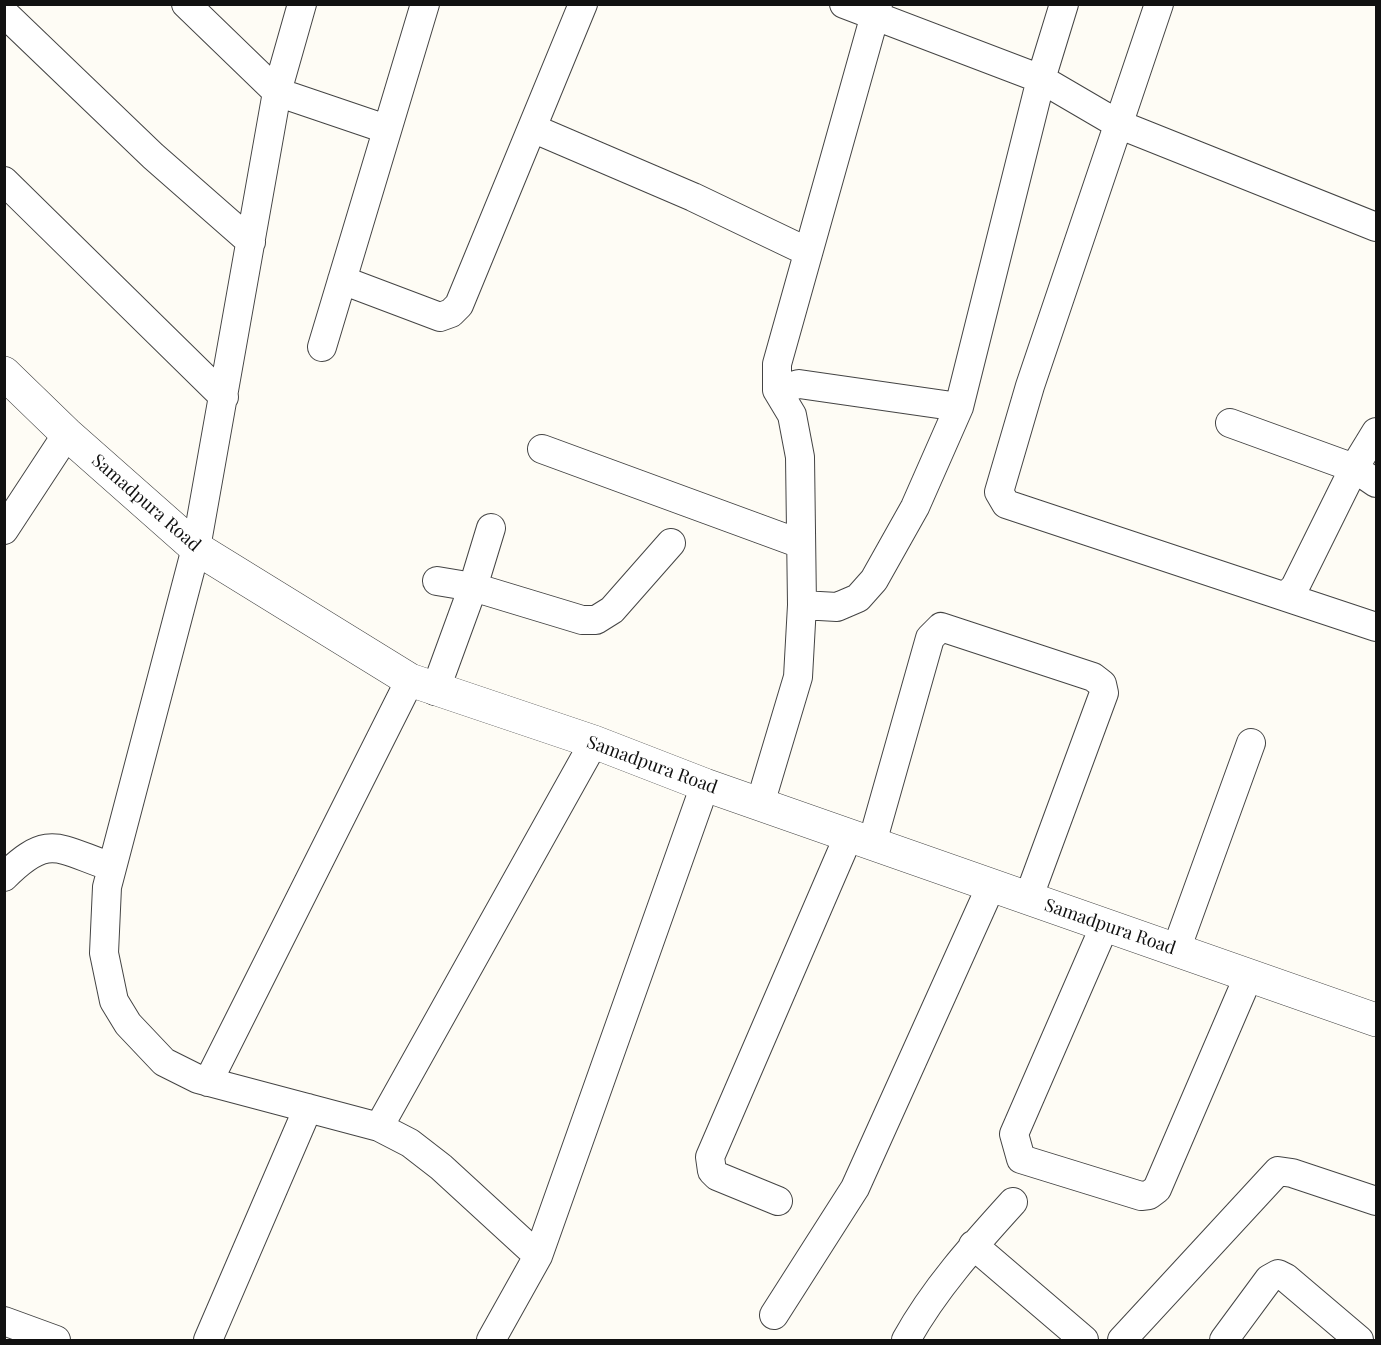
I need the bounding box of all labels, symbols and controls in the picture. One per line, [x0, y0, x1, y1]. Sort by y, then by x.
street label: Samadpura Road [87, 450, 205, 556]
street label: Samadpura Road [584, 731, 720, 799]
street label: Samadpura Road [1042, 894, 1178, 960]

